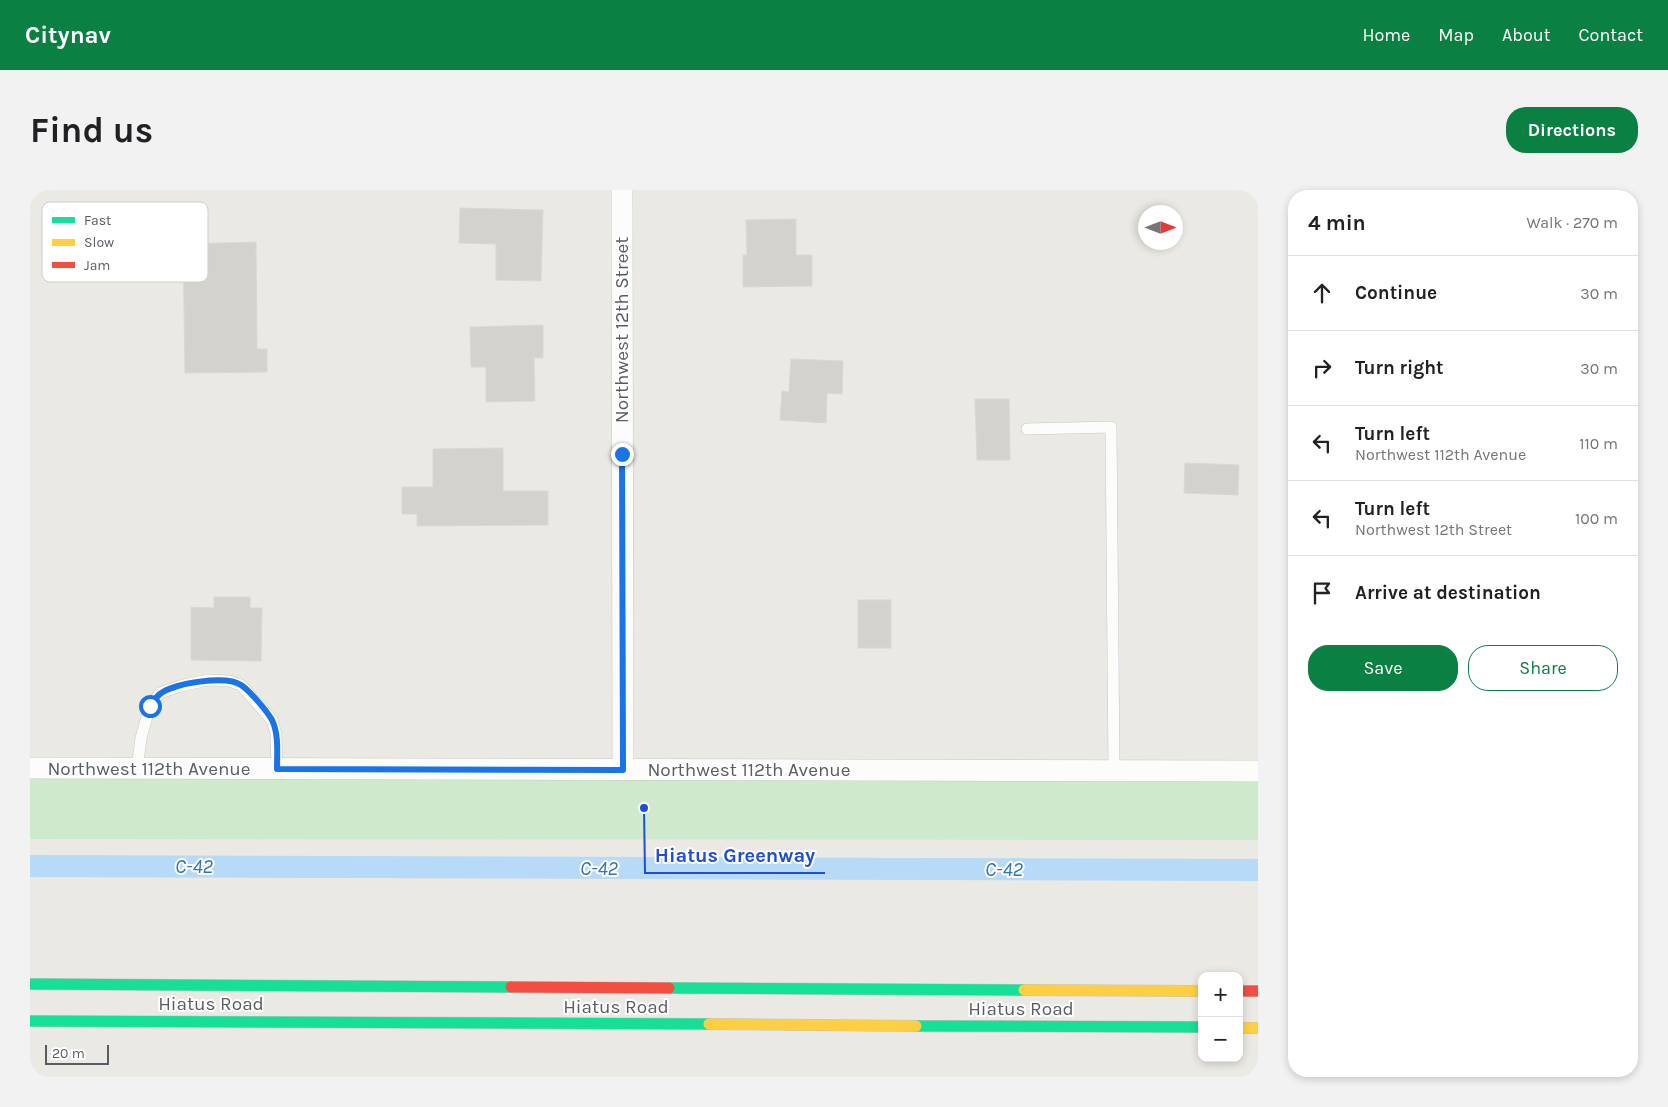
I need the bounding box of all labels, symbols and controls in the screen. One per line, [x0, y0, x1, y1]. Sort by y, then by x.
text: Citynav [25, 21, 111, 49]
text: Home [1362, 24, 1410, 46]
text: Map [1438, 24, 1474, 46]
text: About [1502, 24, 1551, 46]
text: Contact [1579, 24, 1643, 46]
button: Directions [1506, 107, 1638, 153]
text: Find us [30, 110, 153, 151]
legend [42, 202, 208, 282]
north arrow [1138, 205, 1183, 250]
text: 4 min [1308, 211, 1366, 235]
text: Fast [84, 212, 111, 229]
text: Walk · 270 m [1526, 213, 1618, 232]
text: Slow [84, 234, 114, 251]
street label: Northwest 12th Street [611, 237, 633, 423]
text: Jam [84, 257, 110, 274]
icon: ahead [1308, 279, 1336, 307]
text: Continue [1355, 282, 1437, 304]
text: 30 m [1580, 284, 1618, 303]
icon: right [1308, 354, 1336, 382]
text: Turn right [1355, 357, 1444, 379]
text: 30 m [1580, 359, 1618, 378]
text: Turn left [1355, 423, 1430, 445]
icon: left [1308, 429, 1336, 457]
text: 110 m [1579, 434, 1618, 453]
route end [611, 443, 634, 466]
text: Northwest 112th Avenue [1355, 445, 1526, 464]
text: Turn left [1355, 498, 1430, 520]
icon: left [1308, 504, 1336, 532]
text: 100 m [1575, 509, 1618, 528]
text: Northwest 12th Street [1355, 520, 1512, 539]
icon: arrive [1308, 579, 1336, 607]
text: Arrive at destination [1355, 582, 1541, 604]
button: Save [1308, 645, 1458, 691]
button: Share [1468, 645, 1618, 691]
route start [139, 695, 162, 718]
street label: Northwest 112th Avenue [47, 758, 251, 780]
street label: Northwest 112th Avenue [647, 759, 851, 781]
callout: Hiatus Greenway [645, 838, 825, 873]
text: Hiatus Greenway [655, 844, 815, 867]
water label: C-42 [175, 855, 213, 878]
water label: C-42 [580, 857, 618, 880]
water label: C-42 [985, 858, 1023, 881]
map controls [1198, 972, 1243, 1062]
button: + [1198, 972, 1243, 1017]
street label: Hiatus Road [158, 993, 264, 1015]
street label: Hiatus Road [563, 996, 669, 1018]
street label: Hiatus Road [968, 998, 1074, 1020]
button: − [1198, 1017, 1243, 1062]
scale bar [45, 1042, 109, 1065]
text: 20 m [52, 1045, 85, 1062]

